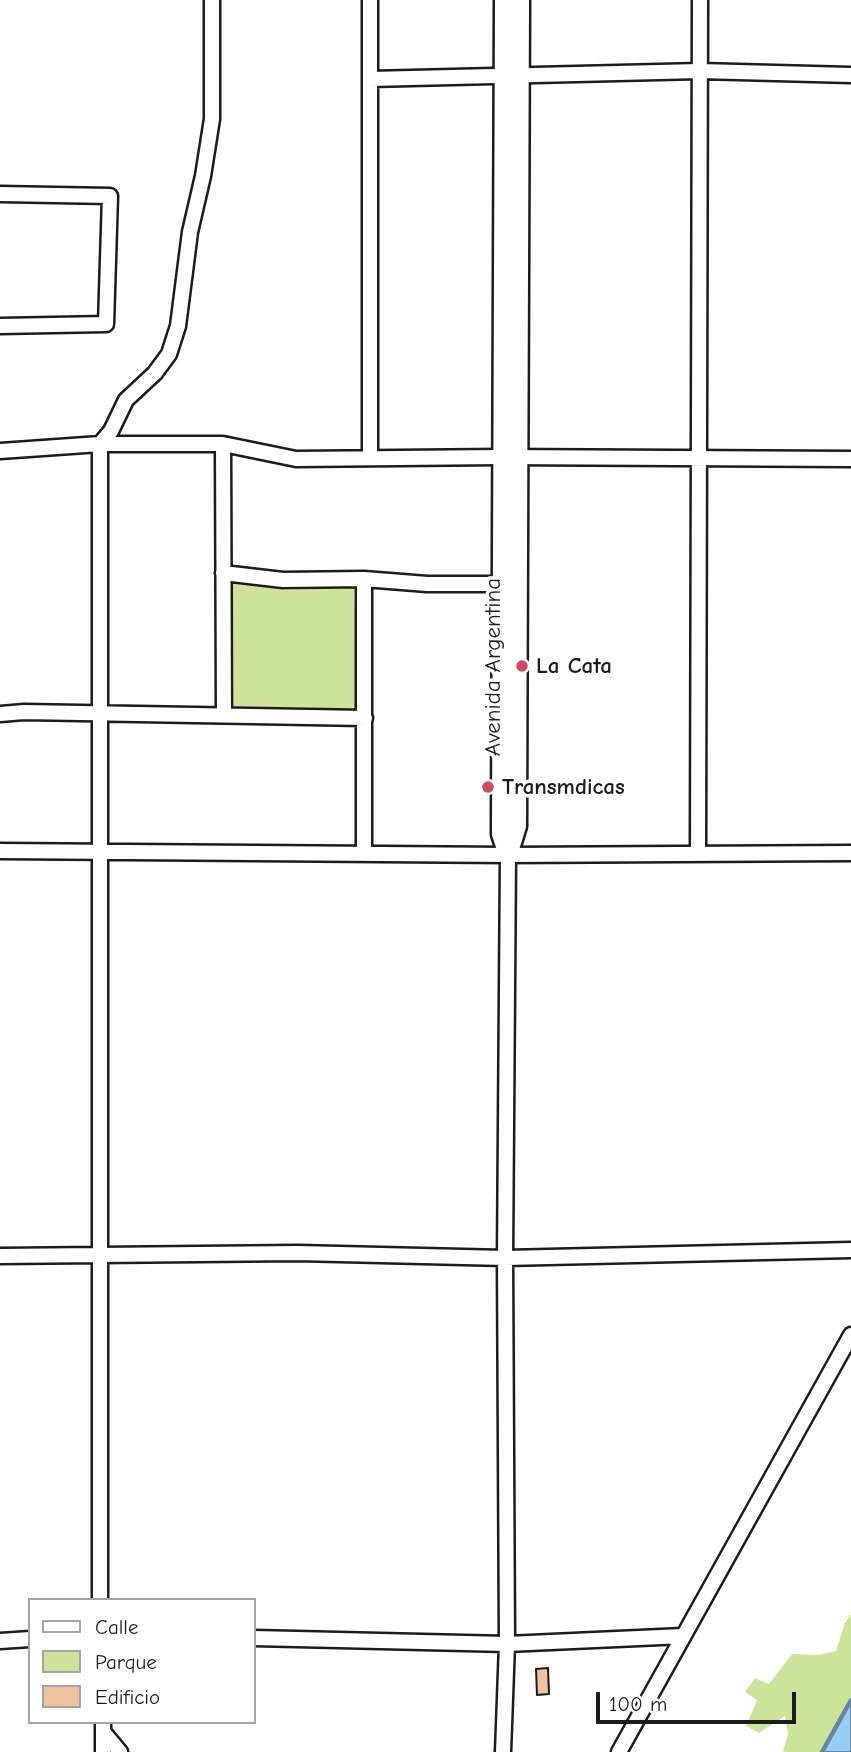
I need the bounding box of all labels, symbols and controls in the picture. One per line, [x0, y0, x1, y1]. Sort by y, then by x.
street label: Avenida Argentina [479, 578, 507, 756]
place label: La Cata [536, 652, 612, 680]
marker: La Cata [514, 658, 530, 674]
place label: Transmdicas [502, 773, 625, 801]
marker: Transmdicas [480, 779, 496, 795]
legend [28, 1598, 256, 1724]
text: Calle [95, 1615, 138, 1639]
text: Parque [95, 1650, 157, 1674]
scale bar [599, 1678, 798, 1722]
text: Edificio [95, 1685, 160, 1709]
text: 100 m [609, 1692, 667, 1716]

